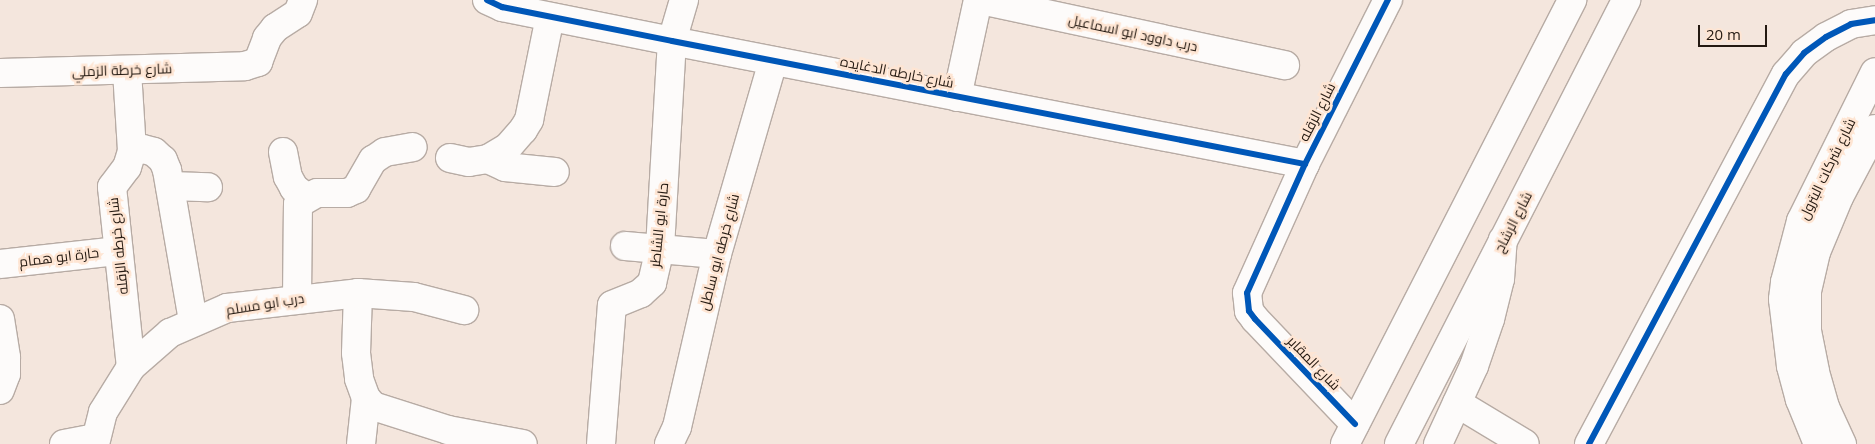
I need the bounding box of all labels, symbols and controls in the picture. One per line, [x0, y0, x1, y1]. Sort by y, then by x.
street label: درب داوود ابو اسماعيل [1067, 11, 1199, 55]
scale bar [1700, 15, 1769, 47]
text: 20 m [1706, 24, 1741, 44]
street label: شارع خارطه الدغايده [839, 53, 955, 91]
street label: شارع خرطة الزملي [72, 60, 172, 80]
street label: شارع الزقله [1295, 80, 1339, 144]
street label: شارع شركات البترول [1795, 115, 1859, 223]
street label: حارة ابو الشاطر [646, 182, 672, 268]
street label: شارع الرشاح [1490, 189, 1536, 255]
street label: شارع خرطه ابو ساطل [695, 192, 743, 312]
street label: شارع خرطه الزقله [105, 197, 131, 295]
street label: حارة ابو همام [18, 244, 100, 270]
street label: درب ابو مسلم [225, 290, 305, 318]
street label: شارع المقابر [1284, 332, 1344, 394]

